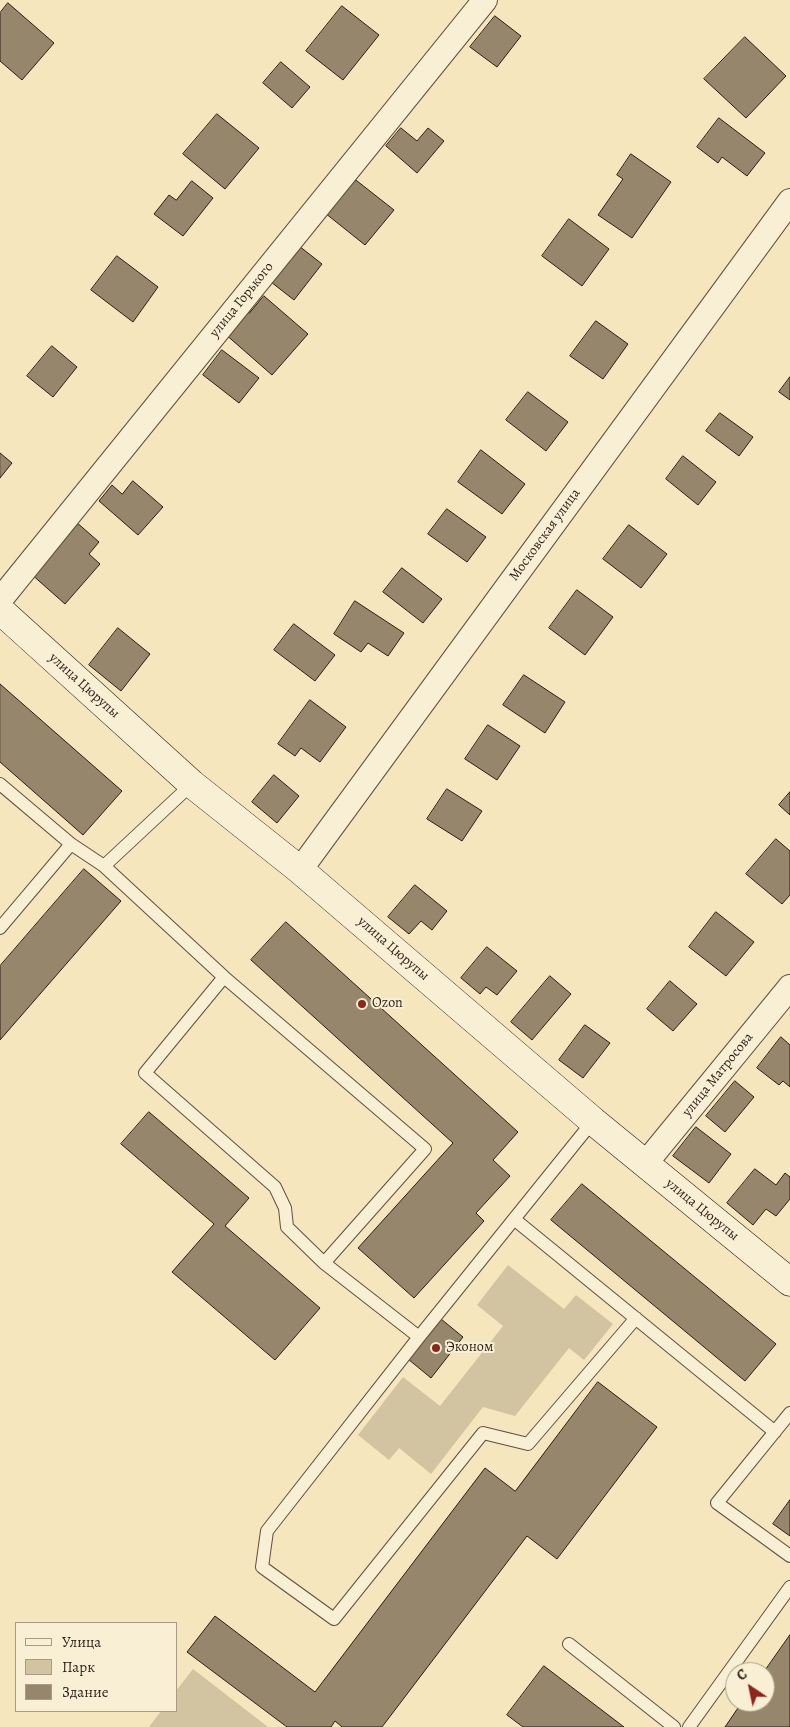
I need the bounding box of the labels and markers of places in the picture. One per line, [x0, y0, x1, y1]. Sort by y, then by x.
place label: Ozon [372, 996, 403, 1012]
marker: Ozon [356, 998, 368, 1010]
place label: Эконом [446, 1340, 493, 1356]
marker: Эконом [430, 1342, 442, 1354]

